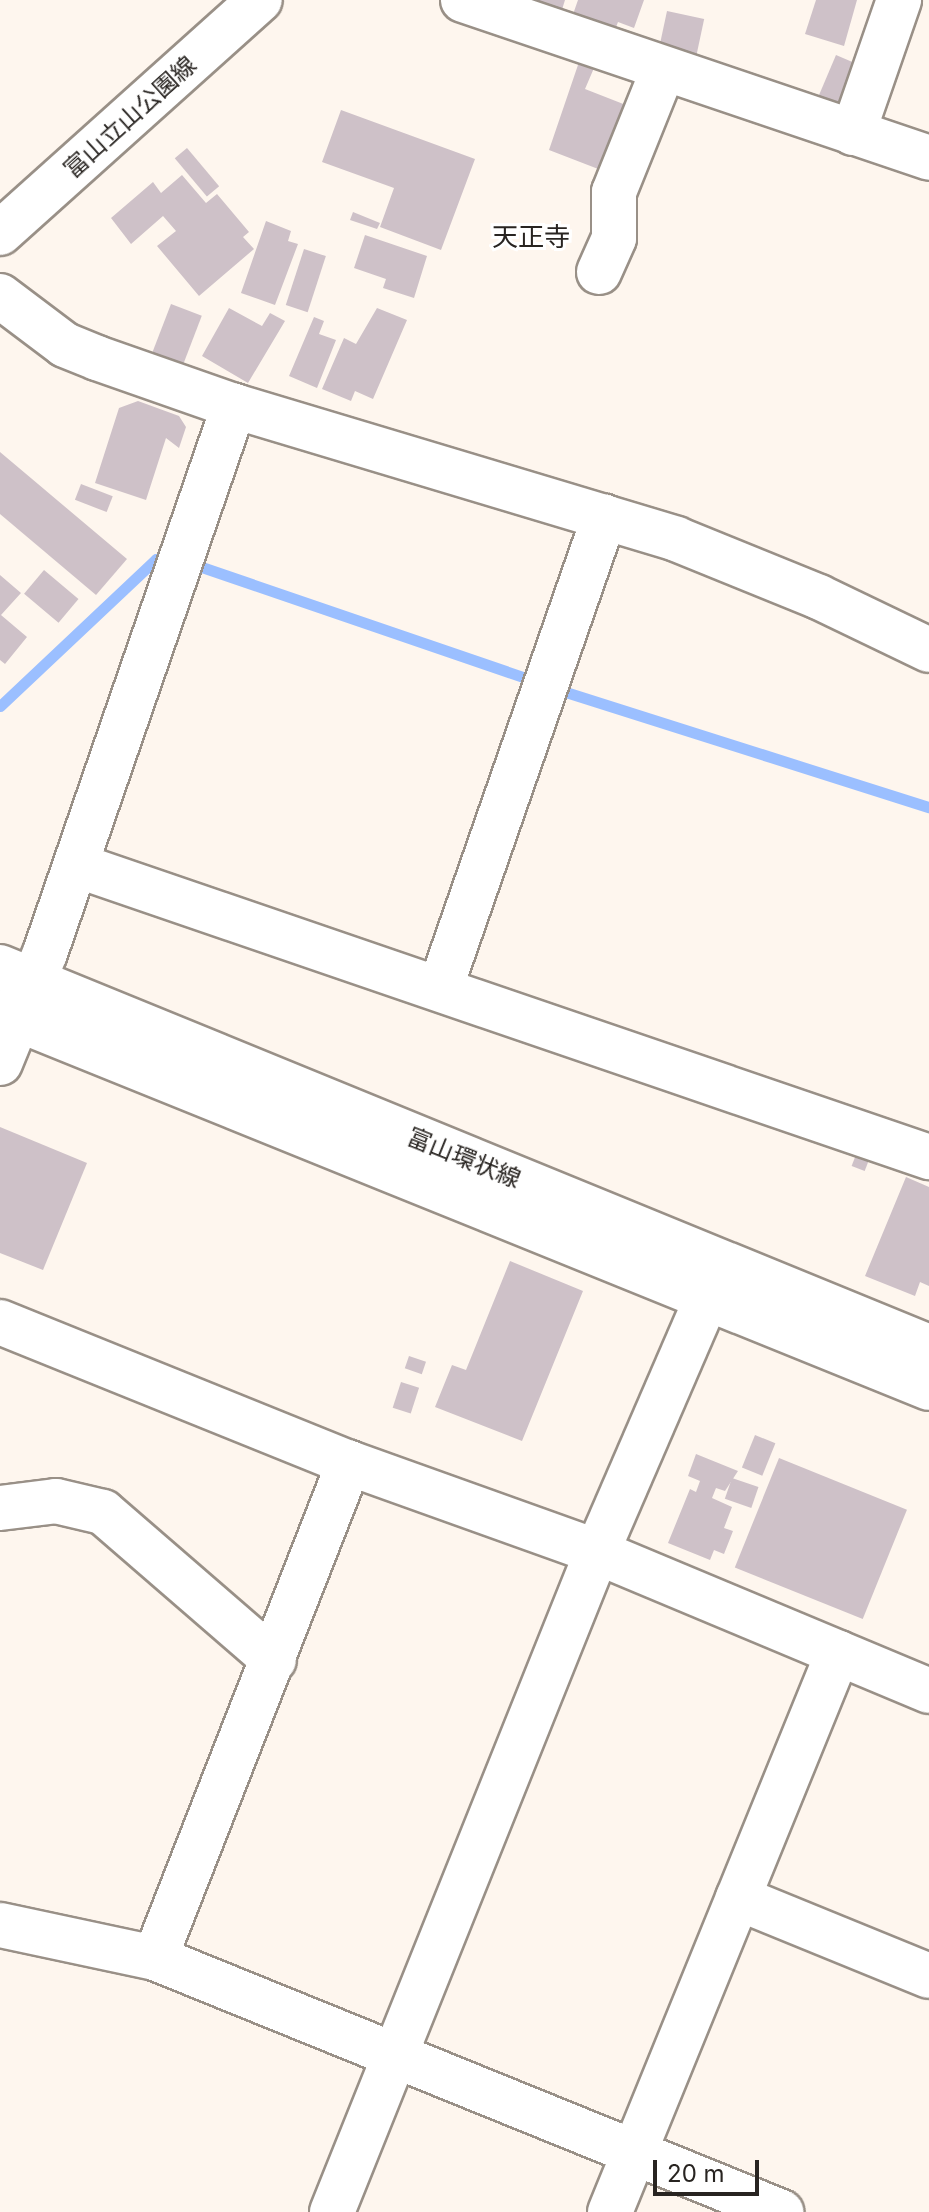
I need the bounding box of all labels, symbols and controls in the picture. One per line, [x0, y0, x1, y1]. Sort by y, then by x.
street label: 富山立山公園線 [58, 50, 202, 184]
district label: 天正寺 [492, 221, 570, 253]
street label: 富山環状線 [403, 1122, 525, 1194]
scale bar [657, 2144, 763, 2194]
text: 20 m [667, 2159, 725, 2188]

